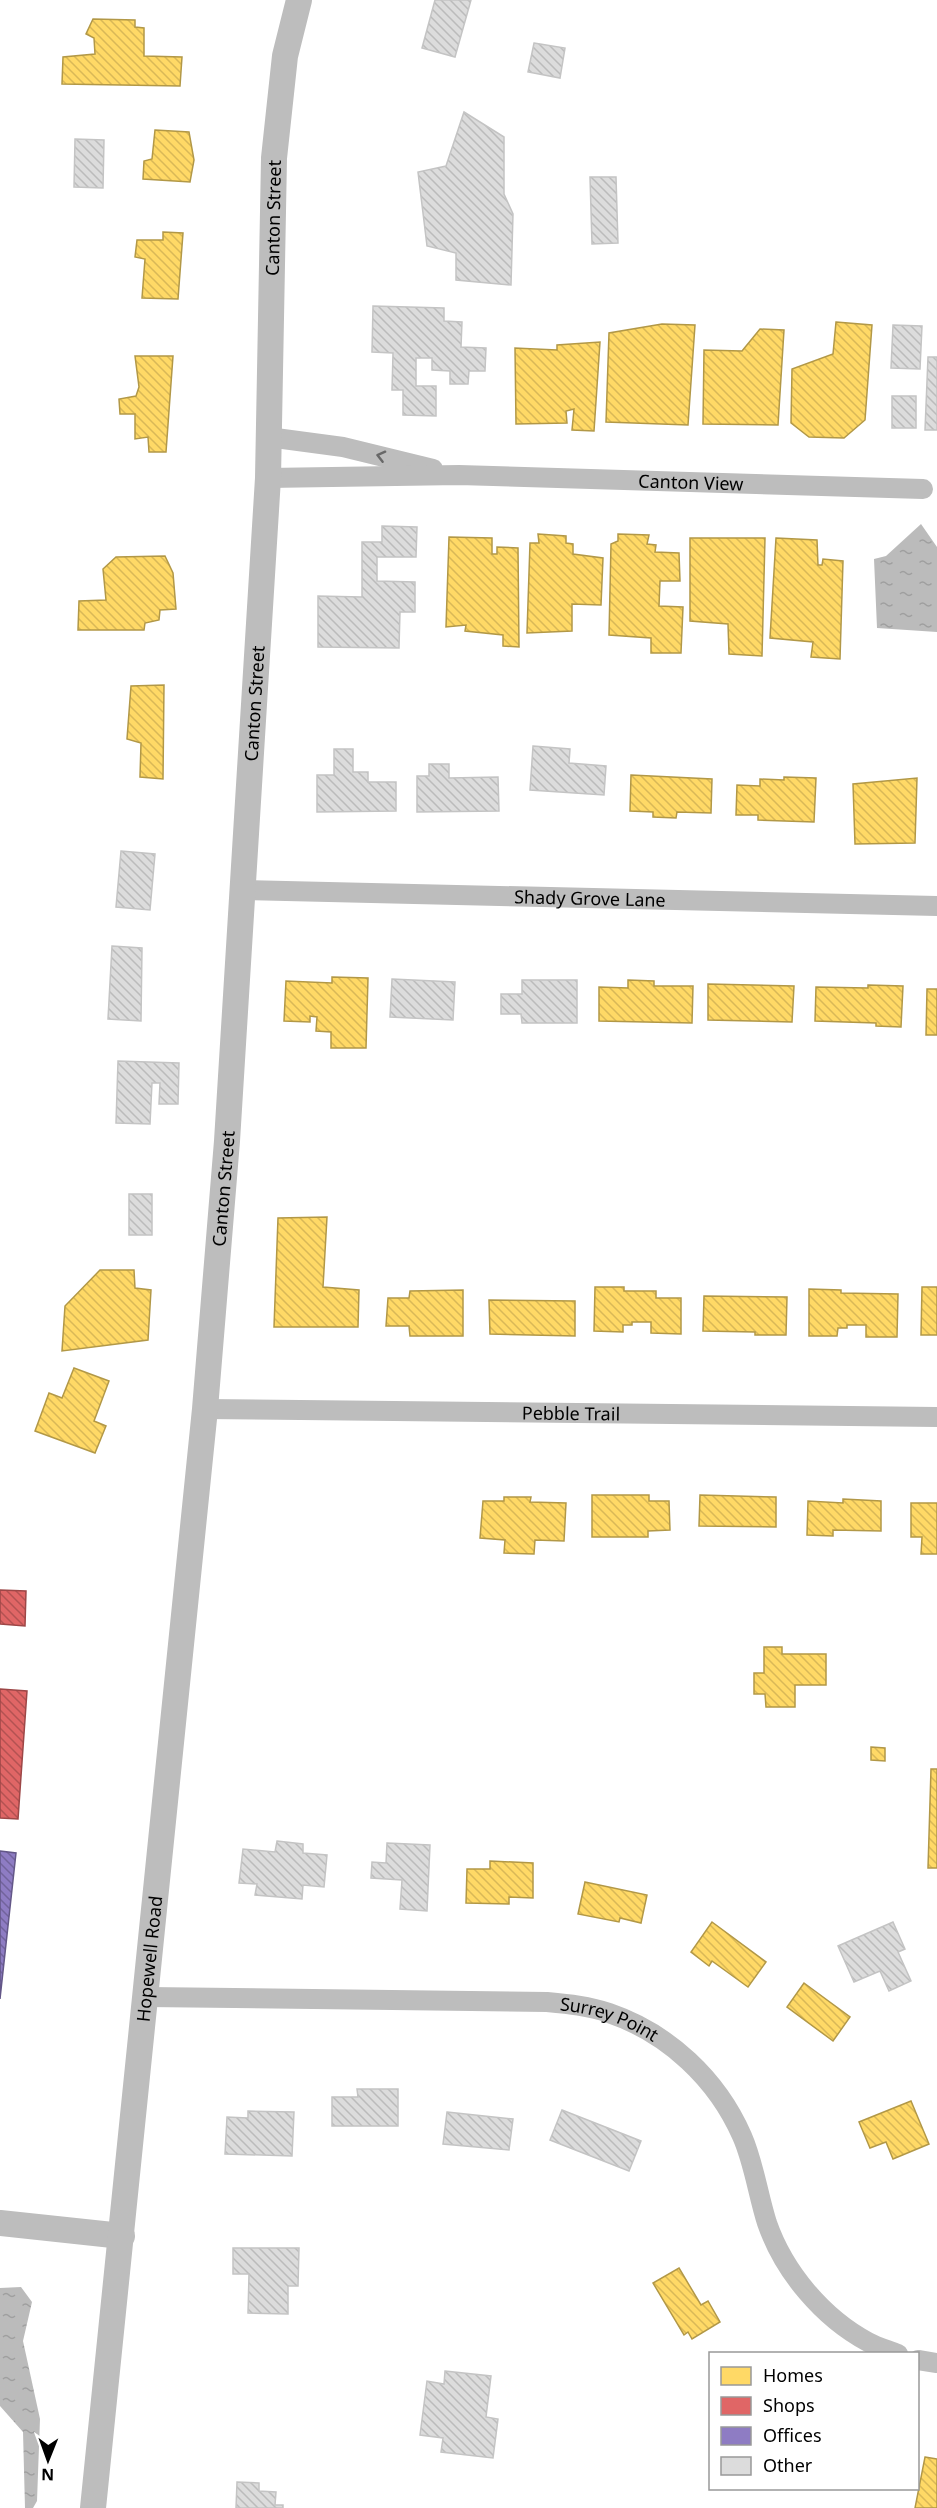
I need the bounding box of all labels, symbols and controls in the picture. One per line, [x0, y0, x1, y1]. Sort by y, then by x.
street label: Canton Street [260, 159, 286, 276]
one-way arrow [377, 451, 387, 464]
street label: Canton View [638, 468, 744, 496]
street label: Canton Street [238, 644, 270, 762]
street label: Shady Grove Lane [514, 884, 666, 912]
street label: Canton Street [206, 1129, 240, 1247]
street label: Pebble Trail [522, 1400, 620, 1426]
street label: Hopewell Road [131, 1895, 167, 2023]
street label: Surrey Point [559, 1991, 664, 2047]
legend [709, 2352, 919, 2490]
text: Homes [763, 2363, 823, 2387]
text: Shops [763, 2393, 815, 2417]
text: Offices [763, 2423, 822, 2447]
north arrow [18, 2430, 78, 2490]
text: Other [763, 2453, 813, 2477]
text: N [41, 2464, 54, 2486]

